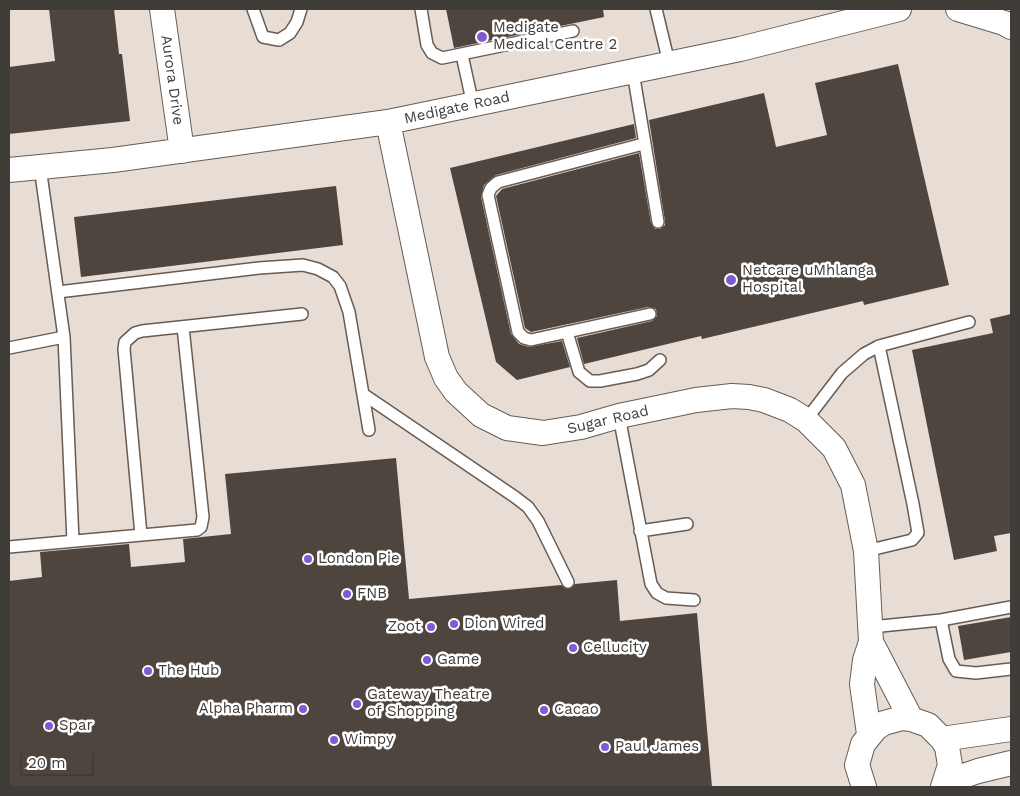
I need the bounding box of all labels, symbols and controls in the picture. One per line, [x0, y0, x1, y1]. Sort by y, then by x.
place label: Medigate Medical Centre 2 [493, 19, 617, 54]
marker: Medigate Medical Centre 2 [475, 30, 489, 44]
street label: Aurora Drive [157, 34, 187, 126]
street label: Medigate Road [403, 88, 511, 128]
place label: Netcare uMhlanga Hospital [742, 262, 874, 297]
marker: Netcare uMhlanga Hospital [724, 273, 738, 287]
street label: Sugar Road [565, 402, 651, 438]
place label: London Pie [318, 550, 400, 568]
marker: London Pie [302, 553, 314, 565]
place label: FNB [357, 585, 387, 603]
marker: FNB [341, 588, 353, 600]
place label: Dion Wired [464, 615, 544, 633]
place label: Zoot [388, 618, 421, 636]
marker: Dion Wired [448, 618, 460, 630]
marker: Zoot [425, 621, 437, 633]
place label: Cellucity [583, 639, 647, 657]
marker: Cellucity [567, 642, 579, 654]
place label: Game [437, 651, 479, 669]
marker: Game [421, 654, 433, 666]
place label: The Hub [158, 662, 219, 680]
marker: The Hub [142, 665, 154, 677]
place label: Gateway Theatre of Shopping [367, 686, 490, 721]
marker: Gateway Theatre of Shopping [351, 698, 363, 710]
place label: Alpha Pharm [199, 700, 293, 718]
place label: Cacao [554, 701, 599, 719]
marker: Alpha Pharm [297, 703, 309, 715]
marker: Cacao [538, 704, 550, 716]
place label: Spar [59, 717, 93, 735]
marker: Spar [43, 720, 55, 732]
place label: Wimpy [344, 731, 394, 749]
marker: Wimpy [328, 734, 340, 746]
place label: Paul James [615, 738, 699, 756]
marker: Paul James [599, 741, 611, 753]
scale bar [22, 744, 96, 776]
text: 20 m [28, 754, 66, 772]

